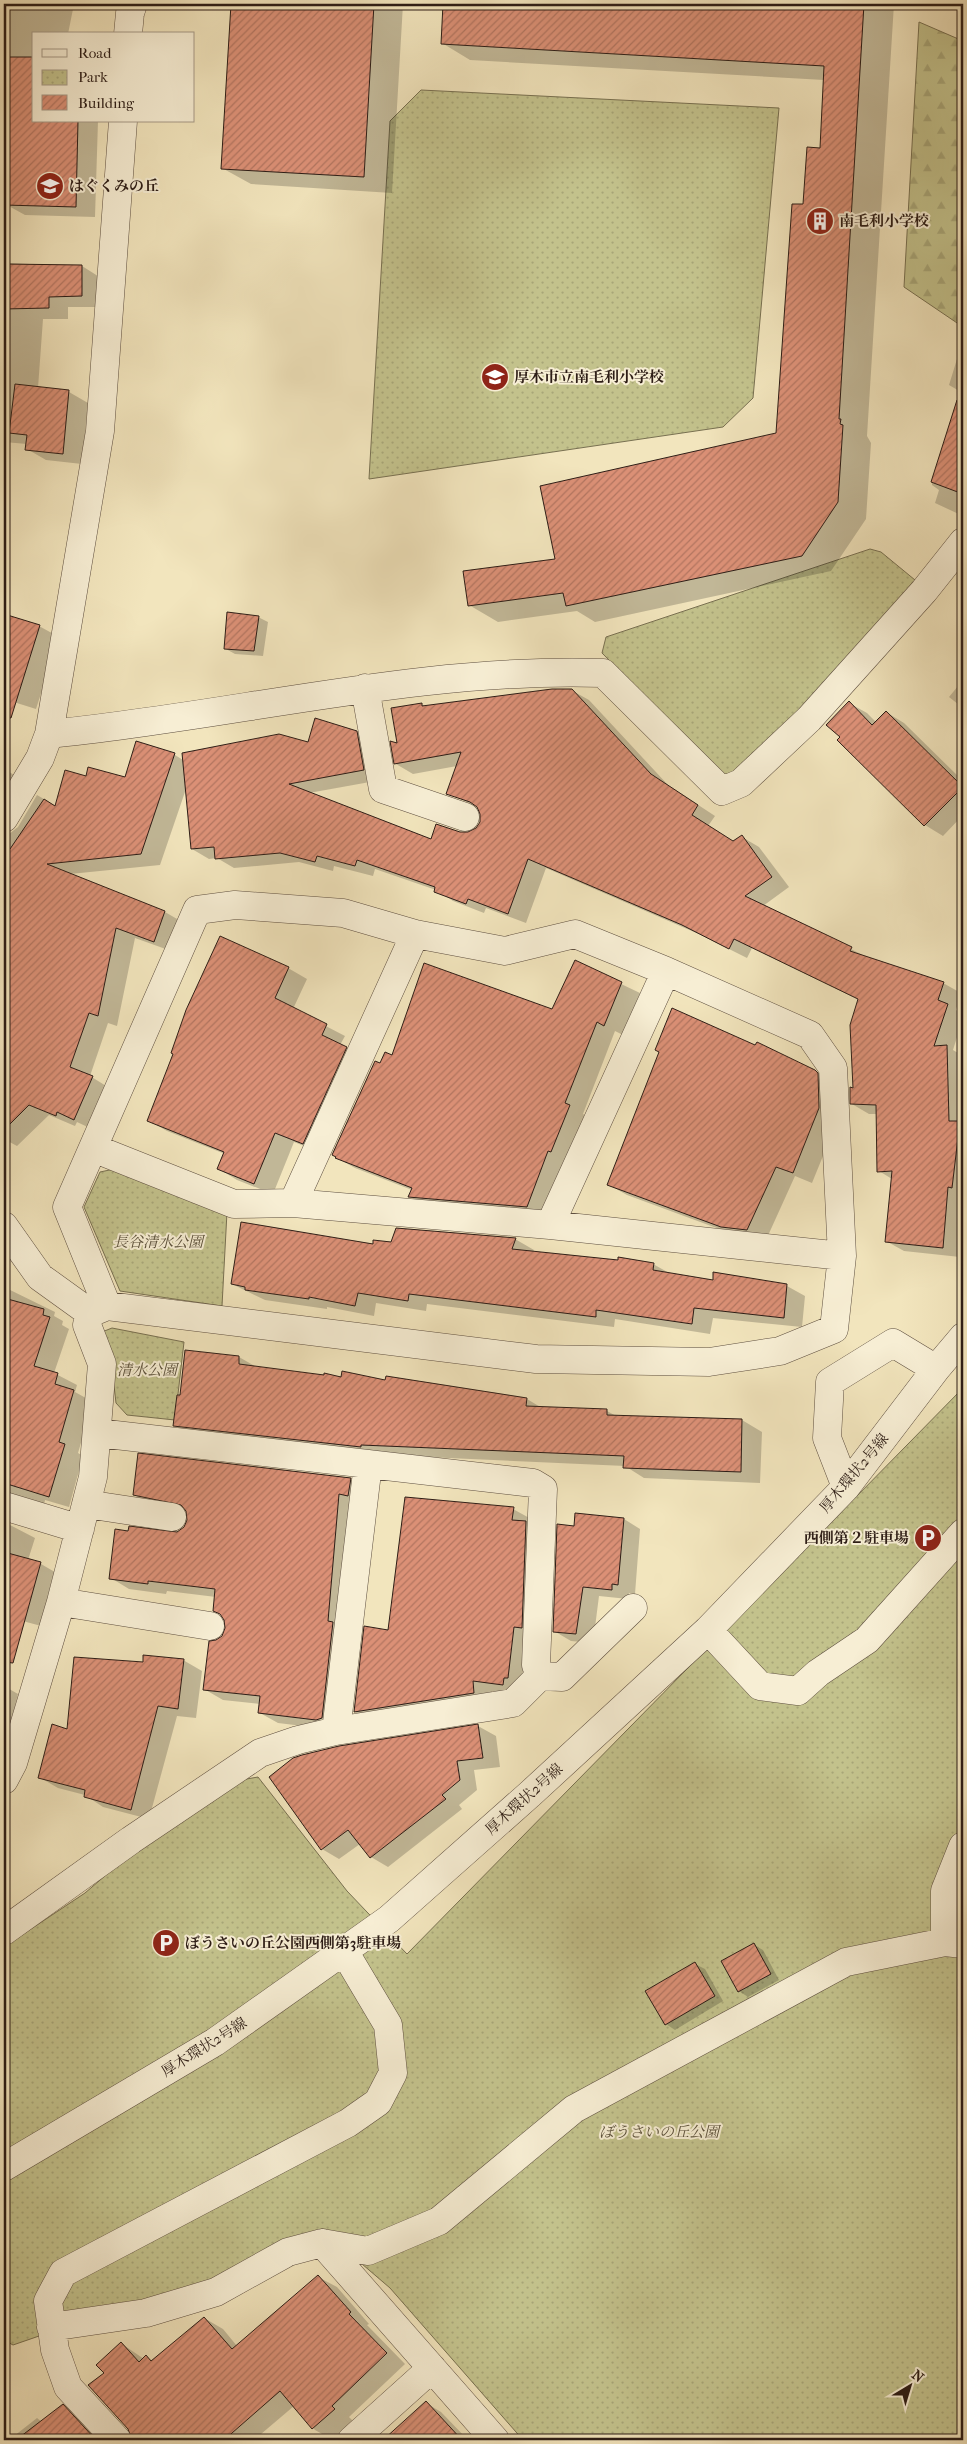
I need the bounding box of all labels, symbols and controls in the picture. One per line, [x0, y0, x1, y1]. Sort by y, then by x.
legend [32, 32, 195, 122]
text: Road [78, 44, 112, 62]
text: Park [78, 68, 108, 86]
text: Building [78, 94, 135, 112]
school or university icon: はぐくみの丘 [35, 171, 65, 201]
place label: はぐくみの丘 [69, 177, 159, 195]
building icon: 南毛利小学校 [805, 206, 835, 236]
place label: 南毛利小学校 [839, 212, 929, 230]
school or university icon: 厚木市立南毛利小学校 [480, 362, 510, 392]
place label: 厚木市立南毛利小学校 [514, 368, 664, 386]
park label: 長谷清水公園 [113, 1233, 206, 1251]
park label: 清水公園 [117, 1361, 180, 1379]
street label: 厚木環状2号線 [816, 1430, 892, 1516]
parking icon: 西側第２駐車場 [913, 1523, 943, 1553]
place label: 西側第２駐車場 [804, 1529, 909, 1547]
street label: 厚木環状2号線 [482, 1760, 566, 1838]
parking icon: ぼうさいの丘公園西側第3駐車場 [151, 1928, 181, 1958]
place label: ぼうさいの丘公園西側第3駐車場 [185, 1934, 401, 1952]
street label: 厚木環状2号線 [158, 2013, 250, 2081]
park label: ぼうさいの丘公園 [599, 2123, 722, 2141]
north arrow [884, 2362, 934, 2412]
text: N [908, 2366, 927, 2386]

